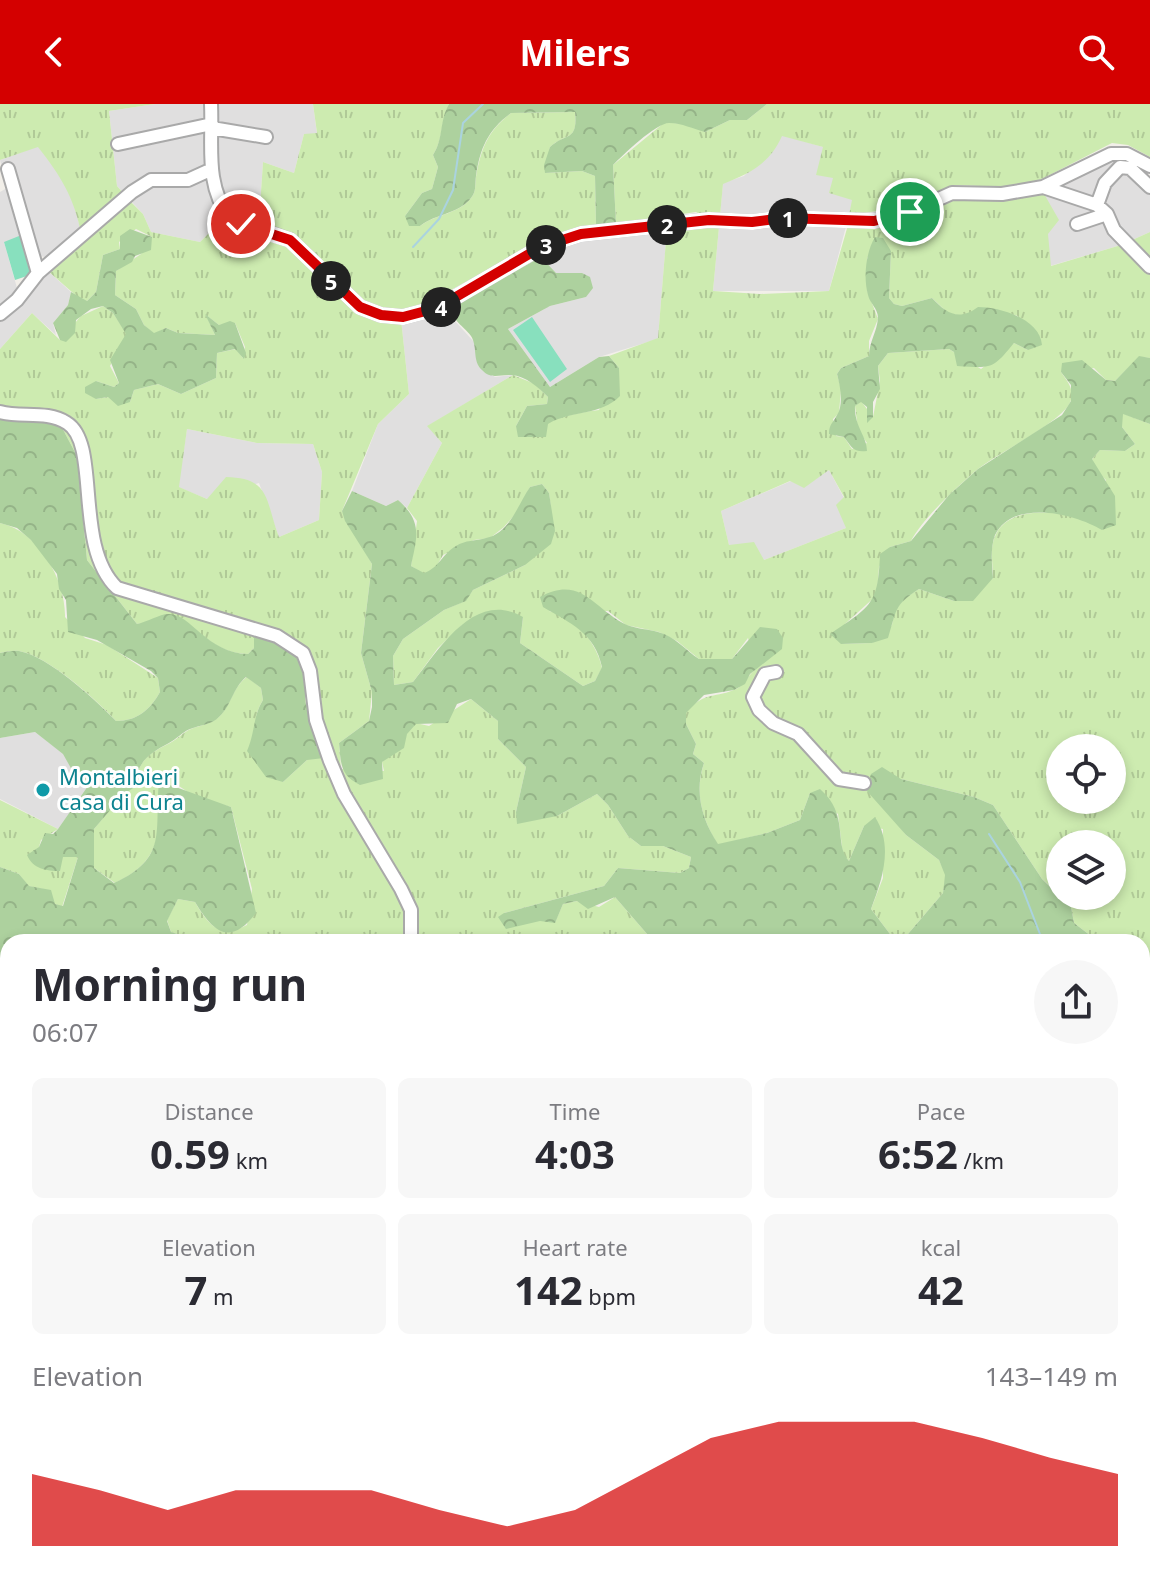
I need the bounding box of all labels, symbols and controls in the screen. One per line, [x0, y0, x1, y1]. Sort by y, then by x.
text: Milers [519, 28, 631, 77]
icon: back [32, 30, 76, 74]
icon: search [1074, 30, 1118, 74]
pin [876, 178, 944, 246]
pin [207, 190, 275, 258]
icon: arrive [888, 190, 932, 234]
pin: 1 [768, 198, 808, 238]
icon: check [219, 202, 263, 246]
text: 1 [782, 203, 794, 233]
pin: 2 [647, 205, 687, 245]
text: 2 [661, 210, 673, 240]
pin: 3 [526, 225, 566, 265]
text: 3 [540, 230, 552, 260]
pin: 5 [311, 261, 351, 301]
text: 5 [325, 266, 337, 296]
pin: 4 [421, 287, 461, 327]
text: 4 [435, 292, 447, 322]
map controls [1046, 734, 1126, 910]
button: locate [1046, 734, 1126, 814]
place label: Montalbieri casa di Cura [59, 761, 184, 816]
marker: Montalbieri casa di Cura [34, 781, 52, 799]
button: layers [1046, 830, 1126, 910]
text: Morning run [32, 954, 307, 1014]
button: share [1034, 960, 1118, 1044]
text: 06:07 [32, 1014, 98, 1050]
text: Distance [164, 1096, 254, 1126]
text: Time [550, 1096, 600, 1126]
text: Pace [917, 1096, 965, 1126]
text: 0.59 [150, 1126, 230, 1181]
text: 4:03 [535, 1126, 615, 1181]
text: 6:52 [878, 1126, 958, 1181]
text: km [230, 1145, 268, 1175]
text: /km [958, 1145, 1004, 1175]
text: Elevation [162, 1232, 256, 1262]
text: Heart rate [522, 1232, 628, 1262]
text: kcal [921, 1232, 961, 1262]
text: 7 [184, 1262, 207, 1317]
text: 142 [514, 1262, 583, 1317]
text: 42 [918, 1262, 964, 1317]
text: m [207, 1281, 234, 1311]
text: bpm [583, 1281, 636, 1311]
text: Elevation [32, 1358, 143, 1394]
text: 143–149 m [985, 1358, 1118, 1394]

